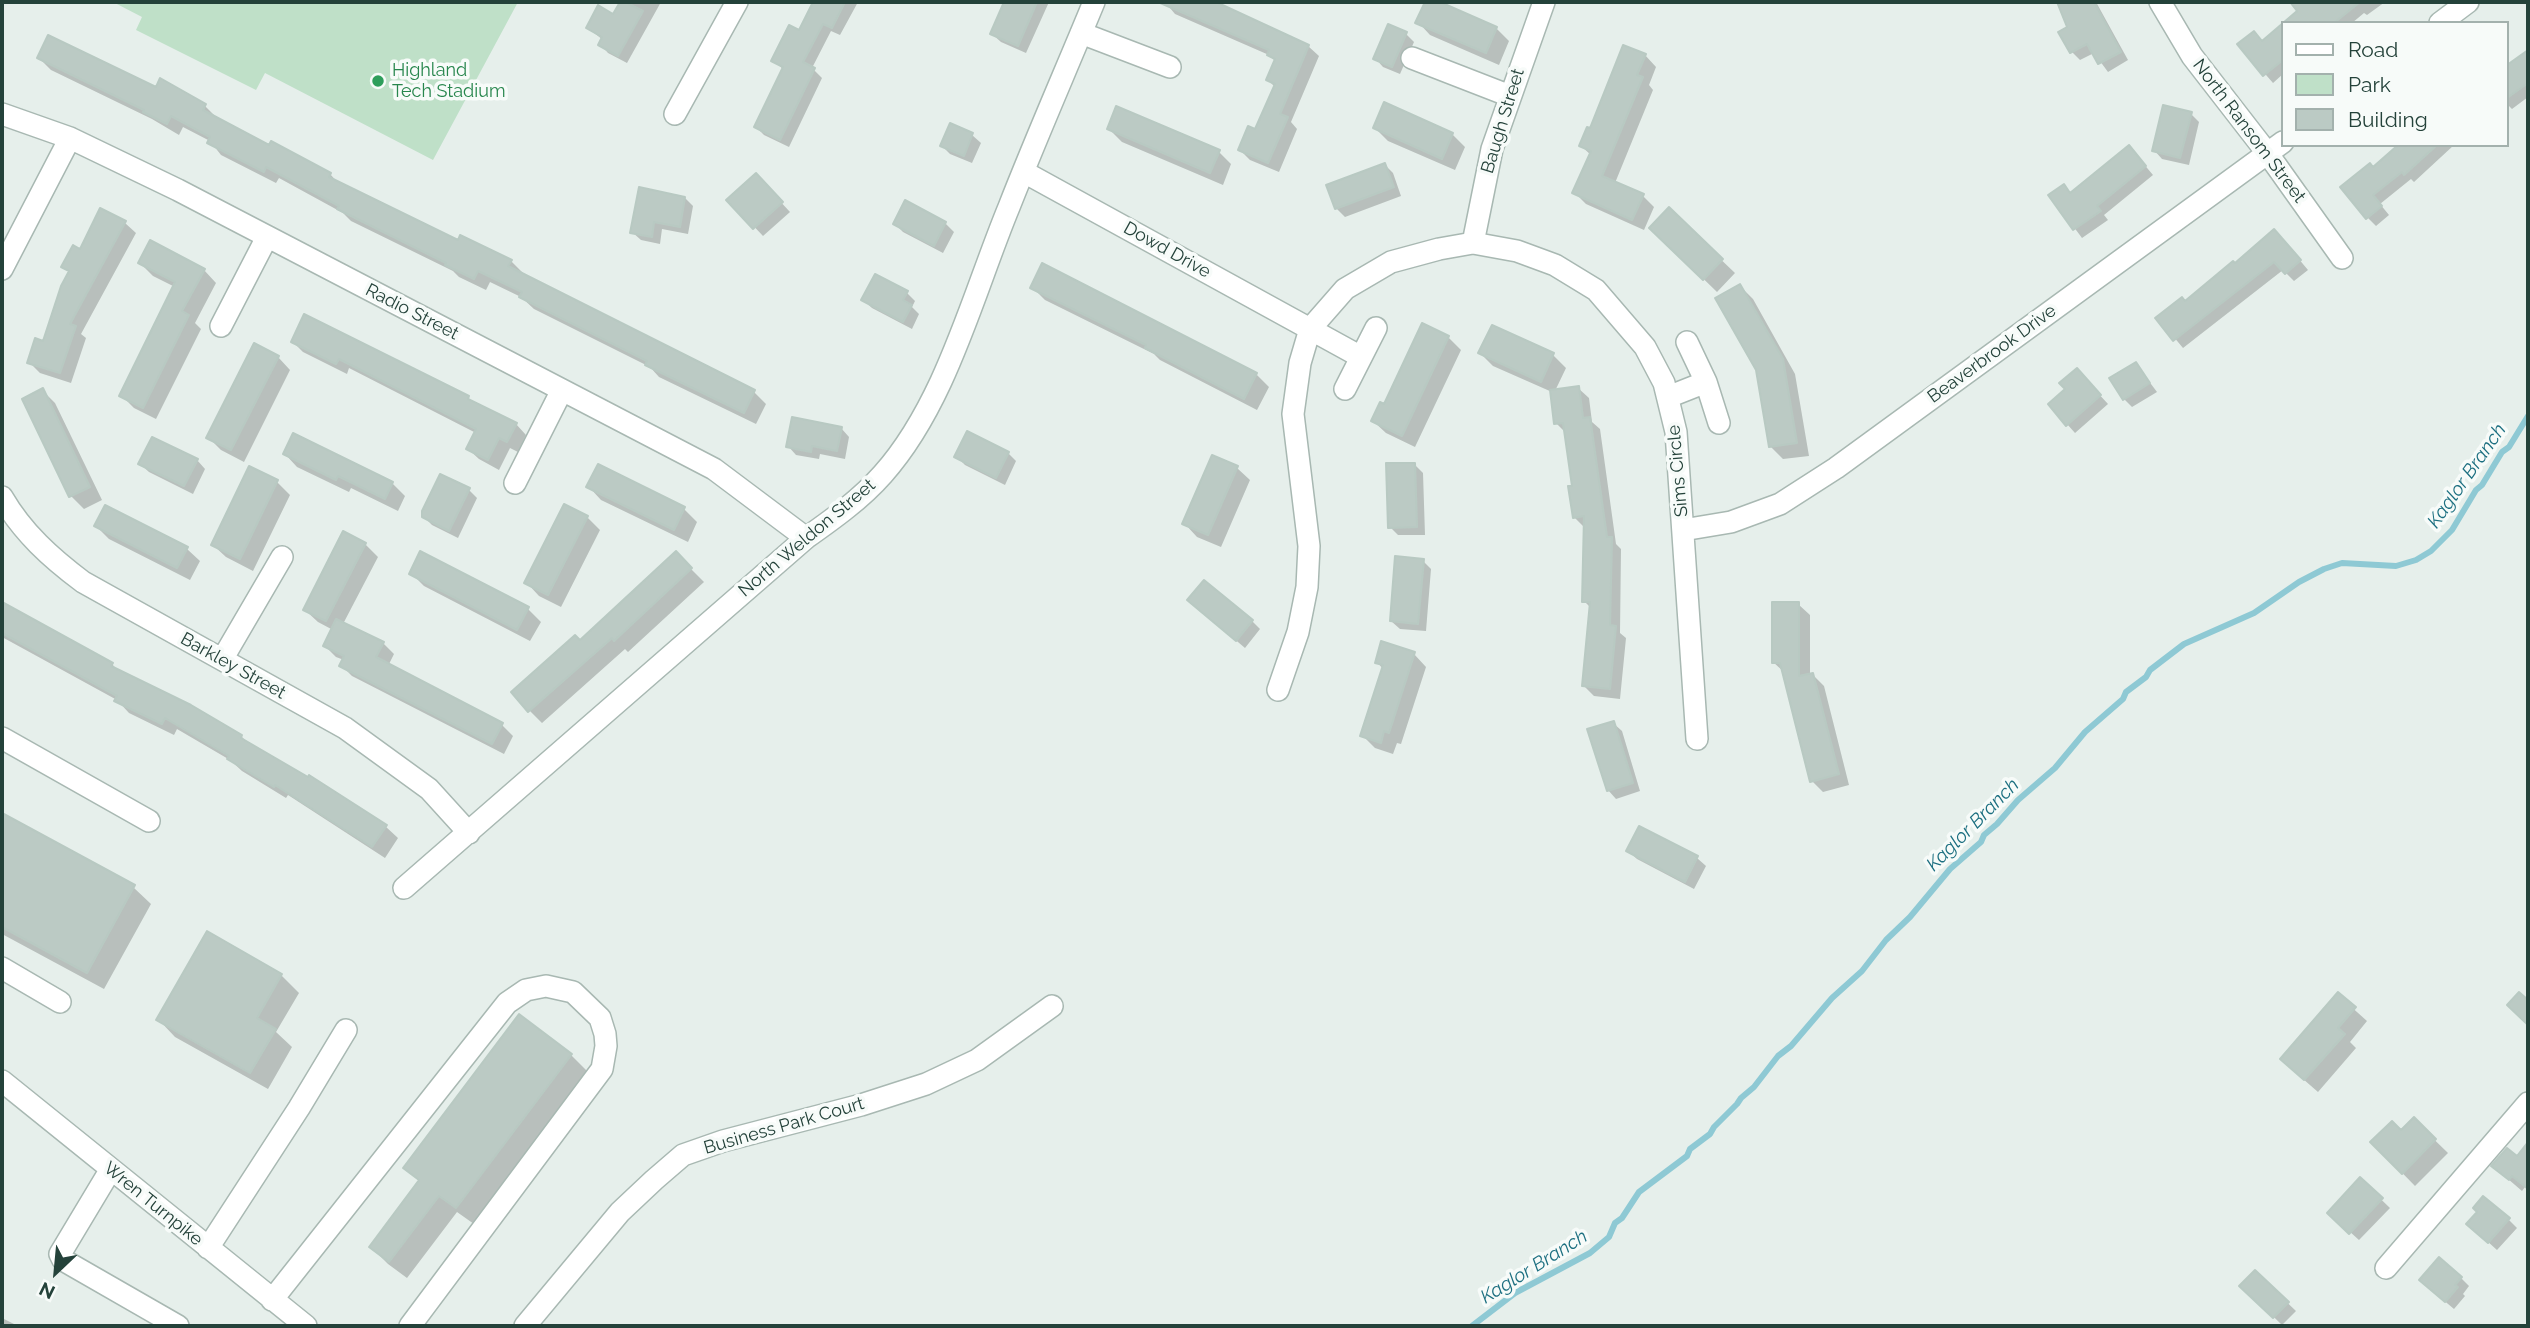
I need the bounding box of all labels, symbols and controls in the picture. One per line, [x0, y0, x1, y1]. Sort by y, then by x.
legend [2282, 21, 2509, 147]
text: Road [2348, 37, 2398, 62]
street label: North Ransom Street [2188, 55, 2310, 207]
place label: Highland Tech Stadium [392, 60, 505, 102]
street label: Baugh Street [1477, 66, 1529, 176]
text: Park [2348, 72, 2391, 97]
marker: Highland Tech Stadium [370, 73, 386, 89]
text: Building [2348, 107, 2428, 132]
street label: Dowd Drive [1120, 217, 1214, 283]
street label: Radio Street [362, 279, 462, 345]
street label: Beaverbrook Drive [1923, 300, 2061, 408]
water label: Kaglor Branch [2423, 420, 2511, 532]
street label: Sims Circle [1663, 424, 1693, 518]
street label: North Weldon Street [734, 474, 880, 602]
street label: Barkley Street [177, 628, 289, 704]
water label: Kaglor Branch [1922, 774, 2024, 876]
street label: Business Park Court [701, 1093, 867, 1159]
street label: Wren Turnpike [99, 1157, 207, 1251]
water label: Kaglor Branch [1476, 1225, 1592, 1309]
north arrow [21, 1237, 91, 1307]
text: N [35, 1278, 58, 1304]

